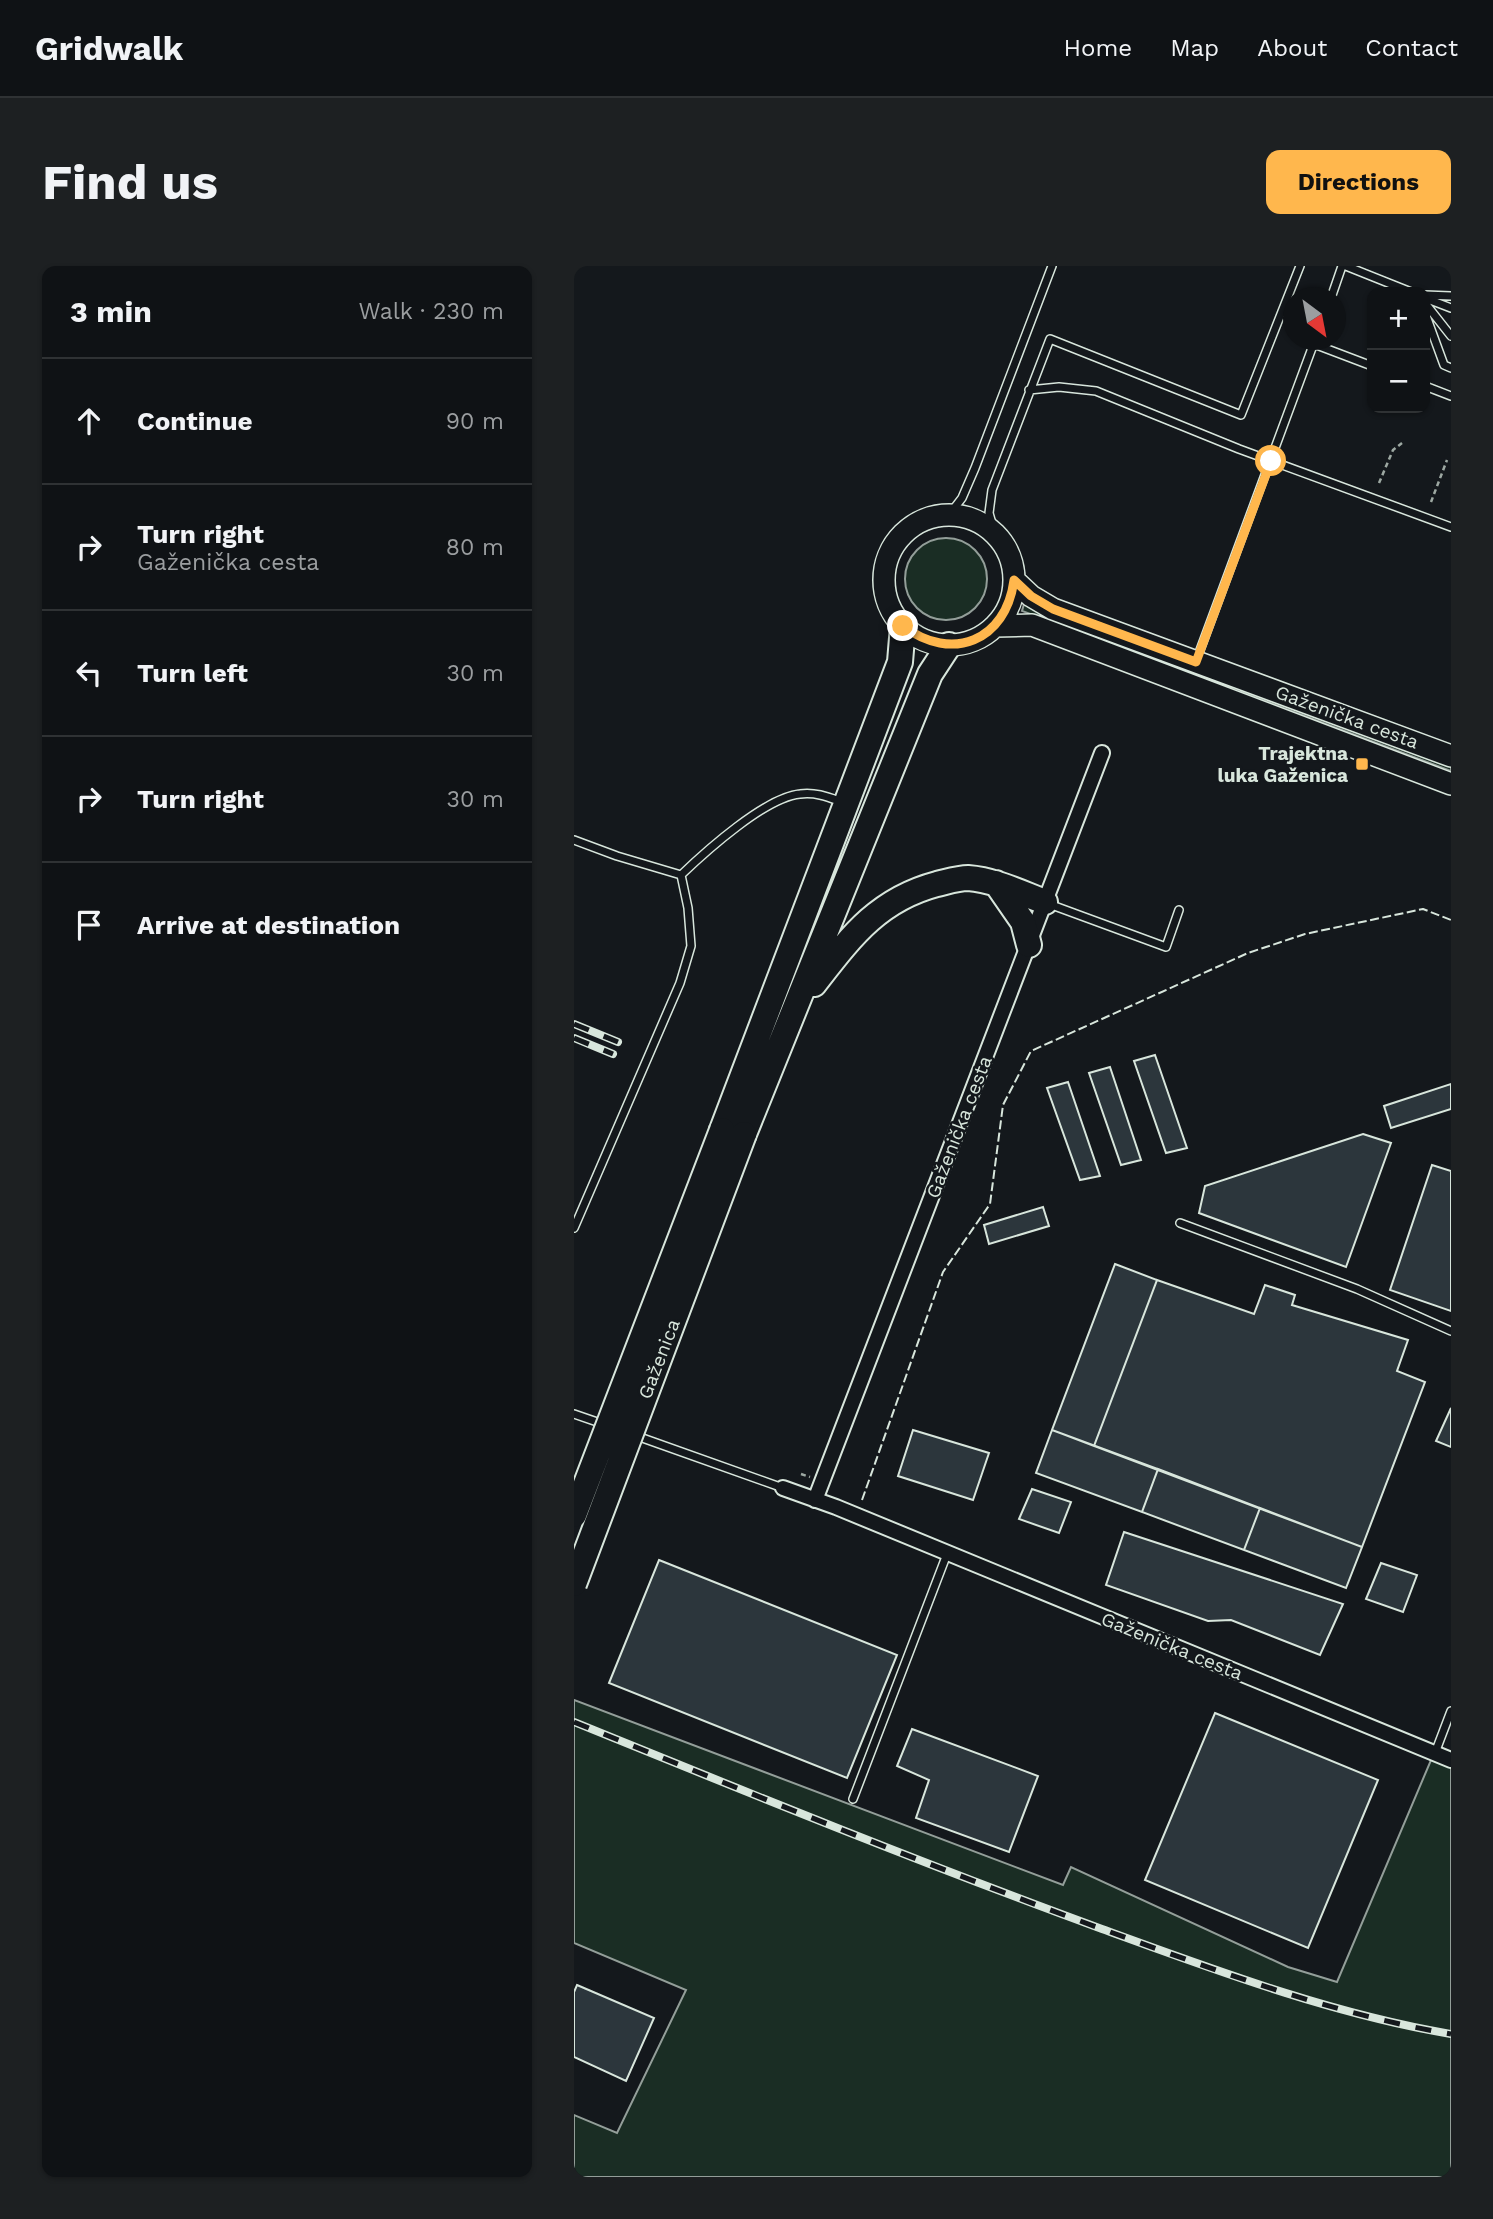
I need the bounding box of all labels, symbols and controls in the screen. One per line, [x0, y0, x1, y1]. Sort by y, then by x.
text: Gridwalk [35, 29, 183, 68]
text: Home [1064, 34, 1132, 62]
text: Map [1170, 34, 1219, 62]
text: About [1257, 34, 1327, 62]
text: Contact [1365, 34, 1458, 62]
button: Directions [1266, 150, 1451, 214]
text: Find us [42, 153, 218, 211]
north arrow [1283, 287, 1346, 350]
map controls [1367, 287, 1430, 413]
button: + [1367, 287, 1430, 350]
text: 3 min [70, 294, 152, 329]
text: Walk · 230 m [358, 298, 504, 325]
button: − [1367, 350, 1430, 413]
icon: ahead [70, 402, 108, 440]
text: Continue [137, 406, 253, 436]
text: 90 m [446, 408, 504, 435]
route start [1255, 445, 1286, 476]
text: Turn right [137, 519, 264, 549]
icon: right [70, 528, 108, 566]
text: 80 m [446, 534, 504, 561]
text: Gaženička cesta [137, 549, 319, 576]
route end [887, 610, 918, 641]
icon: left [70, 654, 108, 692]
text: Turn left [137, 658, 248, 688]
text: 30 m [447, 660, 504, 687]
street label: Gaženička cesta [1272, 680, 1422, 754]
place label: Trajektna luka Gaženica [1217, 742, 1348, 787]
marker: Trajektna luka Gaženica [1354, 756, 1370, 772]
icon: right [70, 780, 108, 818]
text: Turn right [137, 784, 264, 814]
text: 30 m [447, 786, 504, 813]
icon: arrive [70, 906, 108, 944]
text: Arrive at destination [137, 910, 400, 940]
street label: Gaženička cesta [921, 1052, 997, 1201]
street label: Gaženica [633, 1316, 685, 1402]
street label: Gaženička cesta [1098, 1607, 1246, 1685]

